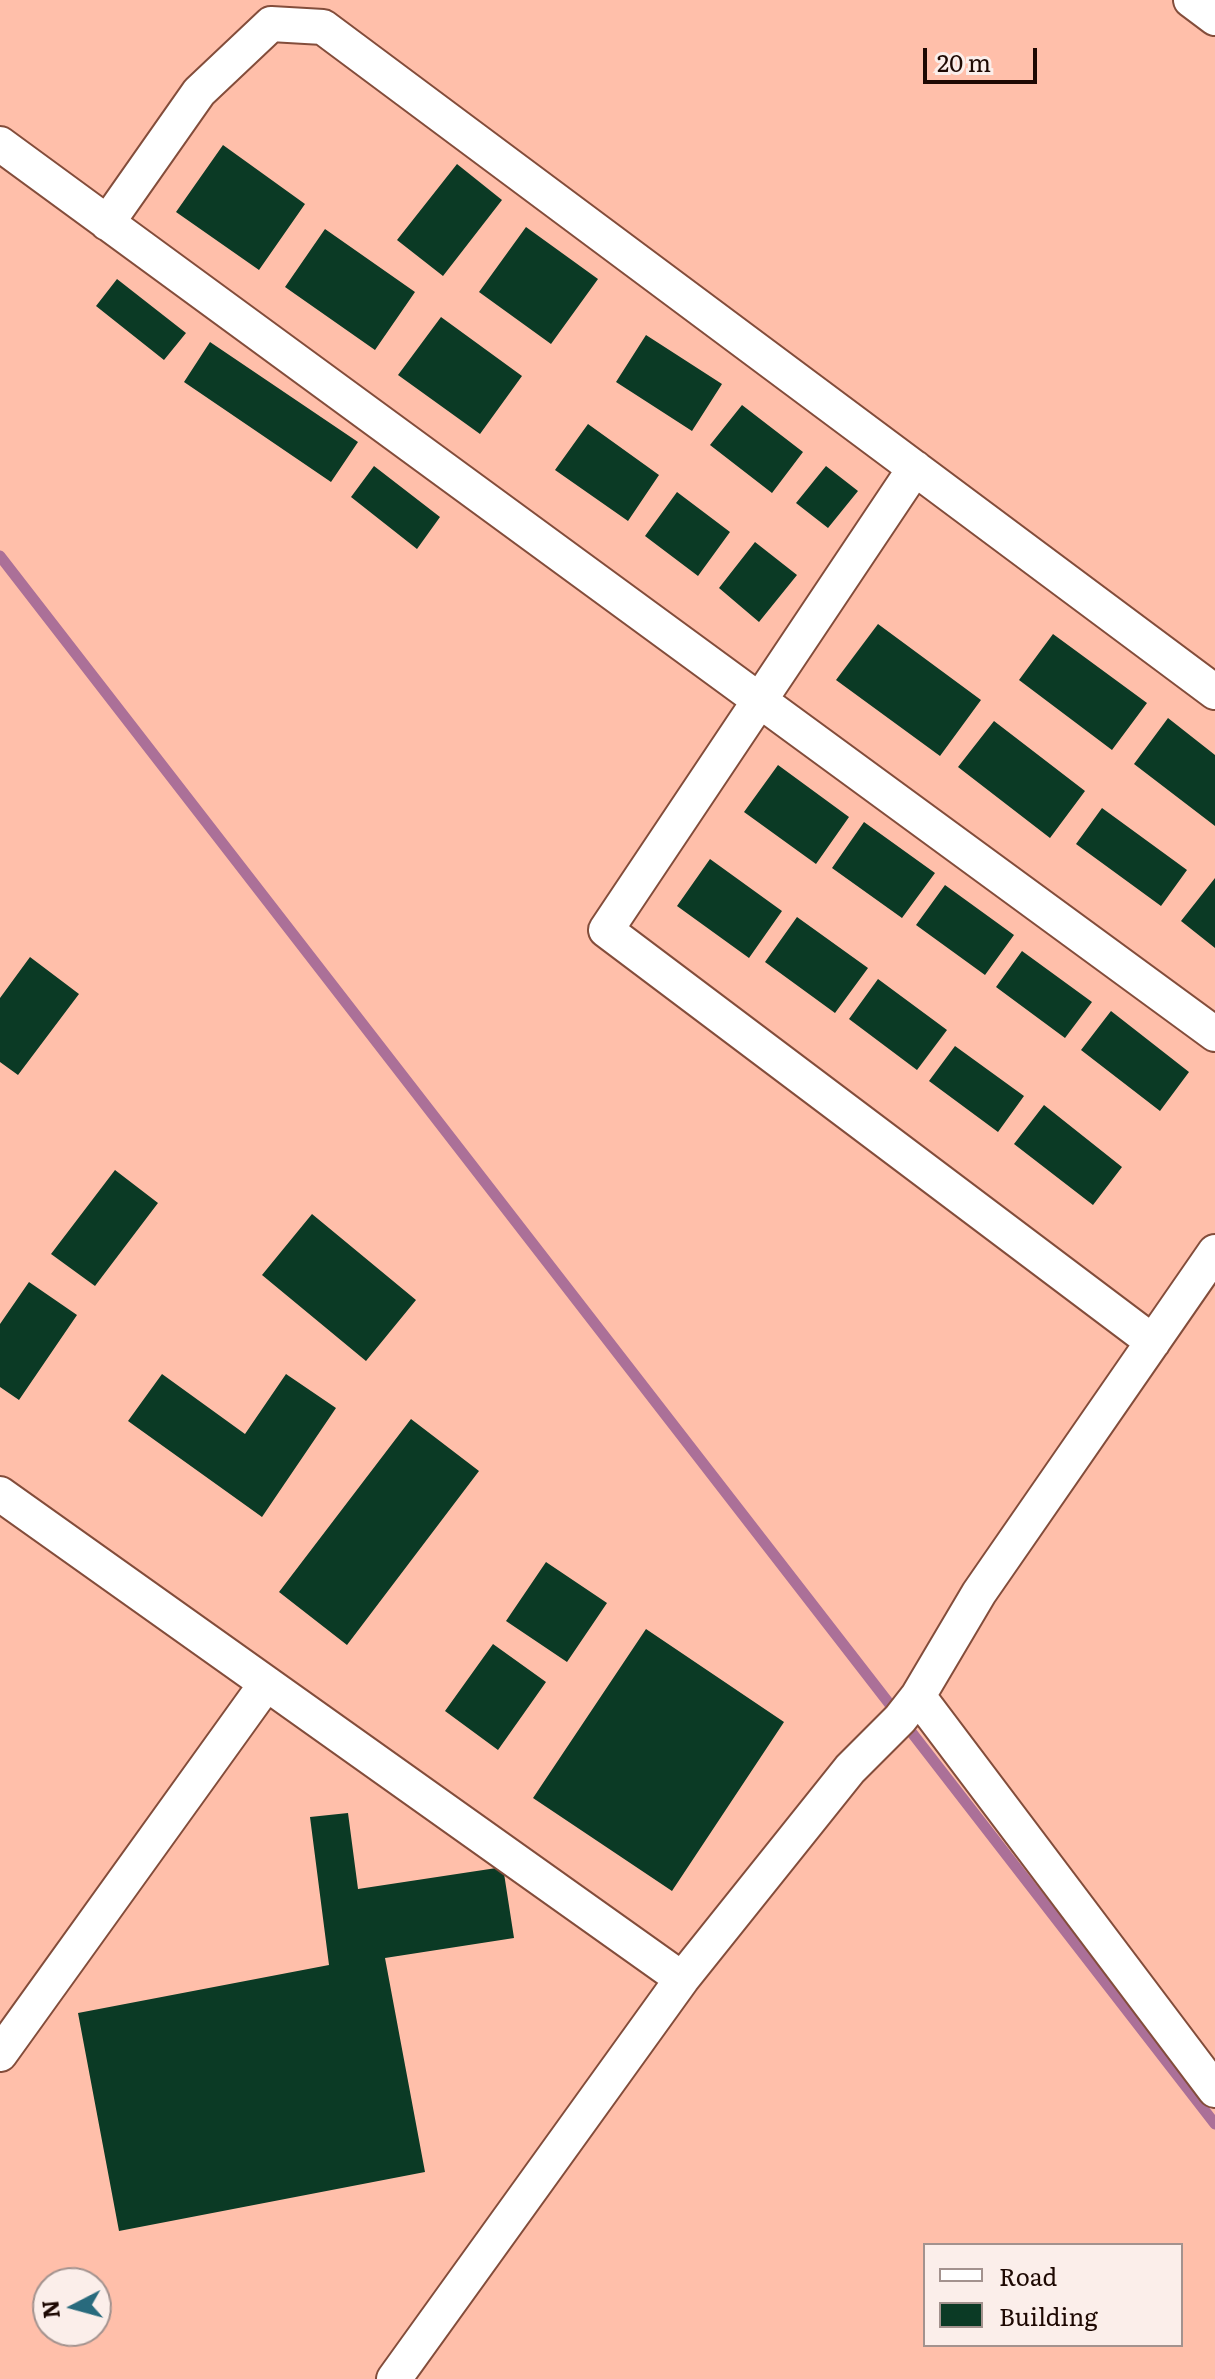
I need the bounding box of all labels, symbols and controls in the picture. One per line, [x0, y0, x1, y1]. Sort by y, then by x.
scale bar [927, 32, 1041, 82]
text: 20 m [937, 44, 991, 79]
legend [923, 2243, 1183, 2347]
text: Road [999, 2258, 1057, 2293]
north arrow [32, 2267, 112, 2347]
text: N [32, 2298, 67, 2320]
text: Building [999, 2298, 1098, 2333]

